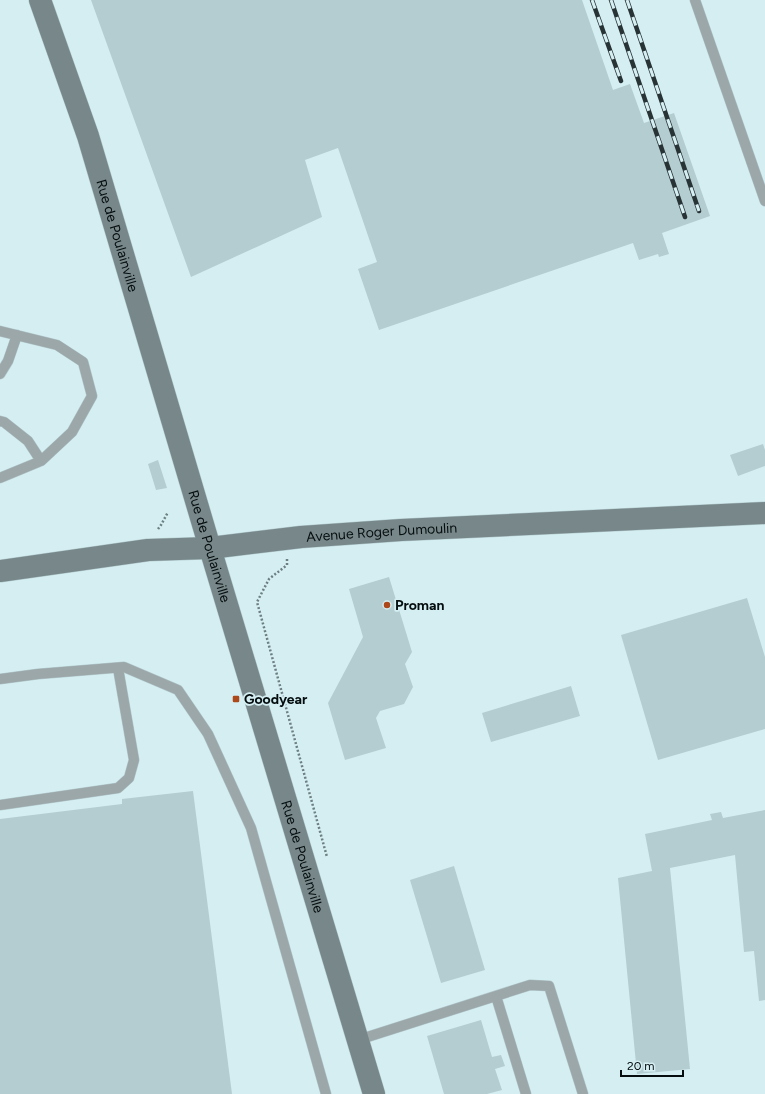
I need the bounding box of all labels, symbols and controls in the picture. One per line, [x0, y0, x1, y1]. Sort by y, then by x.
street label: Rue de Poulainville [93, 177, 142, 294]
street label: Rue de Poulainville [185, 488, 234, 605]
street label: Avenue Roger Dumoulin [306, 519, 458, 545]
place label: Proman [395, 597, 445, 614]
marker: Proman [382, 600, 392, 610]
place label: Goodyear [244, 691, 308, 708]
marker: Goodyear [231, 694, 241, 704]
street label: Rue de Poulainville [278, 798, 328, 915]
scale bar [621, 1052, 683, 1078]
text: 20 m [627, 1059, 655, 1073]

